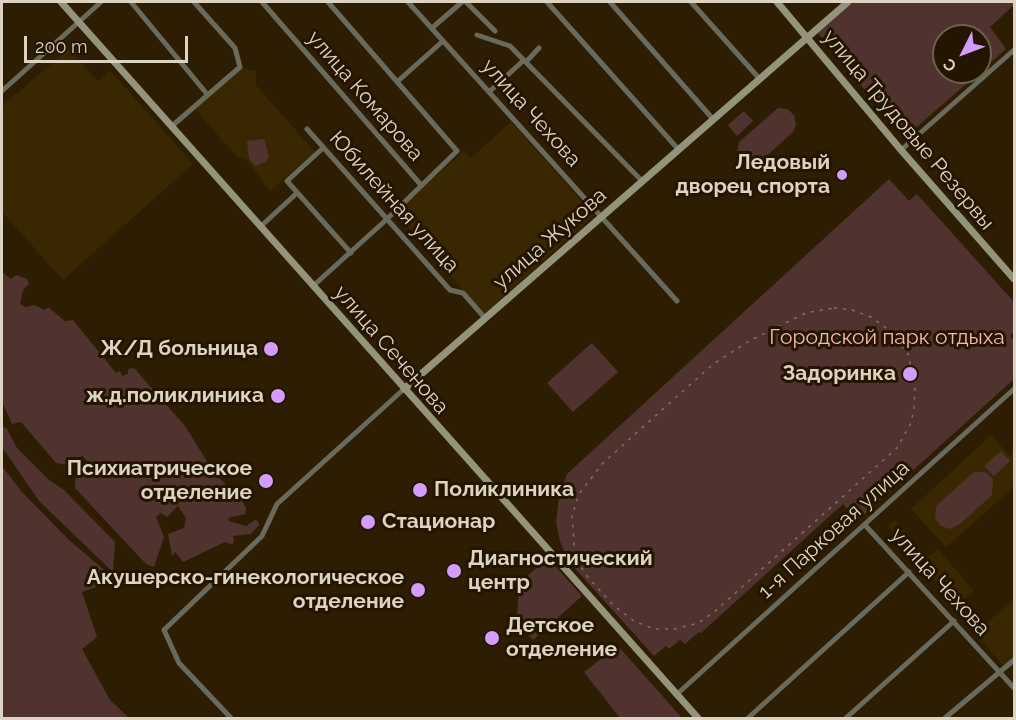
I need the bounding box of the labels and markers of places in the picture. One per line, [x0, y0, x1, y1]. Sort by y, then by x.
place label: Ледовый дворец спорта [676, 150, 830, 200]
marker: Ледовый дворец спорта [835, 168, 849, 182]
place label: Ж/Д больница [100, 336, 258, 362]
marker: Ж/Д больница [262, 340, 280, 358]
place label: Задоринка [782, 361, 896, 387]
marker: Задоринка [901, 365, 919, 383]
place label: ж.д.поликлиника [86, 383, 264, 409]
marker: ж.д.поликлиника [269, 387, 287, 405]
place label: Психиатрическое отделение [67, 456, 252, 506]
marker: Психиатрическое отделение [257, 472, 275, 490]
place label: Поликлиника [434, 477, 574, 503]
marker: Поликлиника [411, 481, 429, 499]
place label: Стационар [382, 509, 495, 535]
marker: Стационар [359, 513, 377, 531]
place label: Диагностический центр [468, 546, 653, 596]
marker: Диагностический центр [445, 562, 463, 580]
place label: Акушерско-гинекологическое отделение [87, 565, 404, 615]
marker: Акушерско-гинекологическое отделение [409, 581, 427, 599]
place label: Детское отделение [506, 613, 617, 663]
marker: Детское отделение [483, 629, 501, 647]

